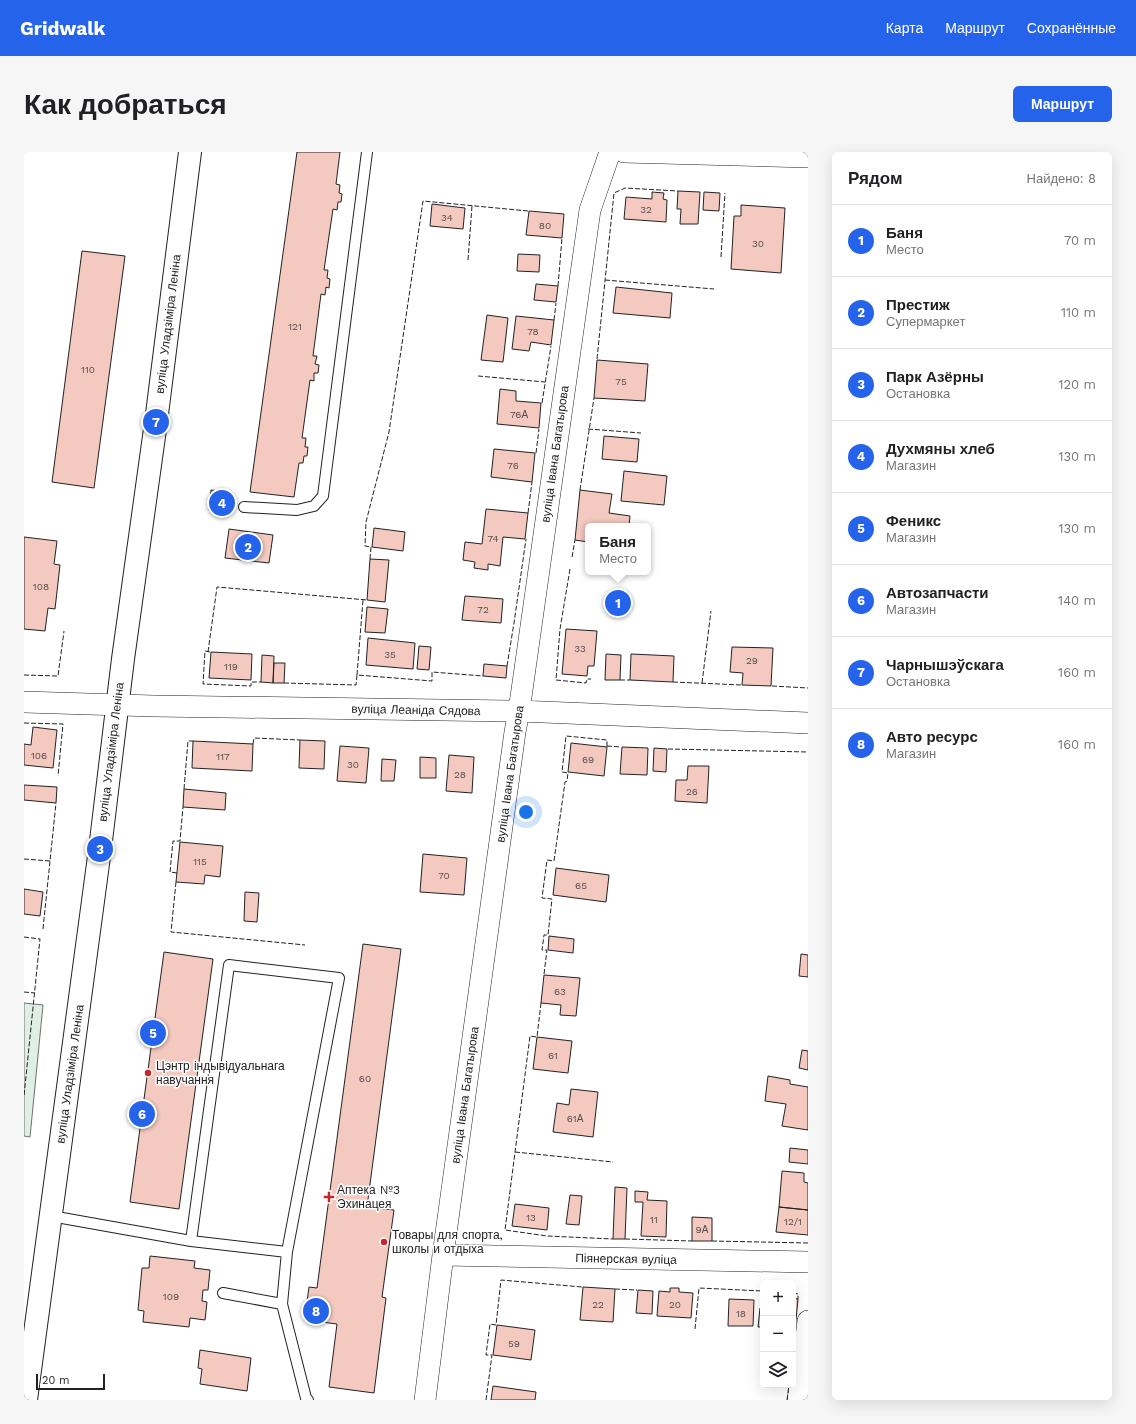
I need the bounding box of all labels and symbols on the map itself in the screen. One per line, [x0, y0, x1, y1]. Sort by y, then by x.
house number: 32 [640, 204, 652, 215]
house number: 34 [441, 212, 453, 223]
house number: 80 [539, 220, 551, 231]
house number: 30 [752, 238, 764, 249]
street label: вуліца Уладзіміра Леніна [153, 253, 184, 394]
house number: 121 [288, 321, 302, 332]
house number: 78 [527, 326, 539, 337]
house number: 110 [81, 364, 95, 375]
house number: 75 [615, 376, 627, 387]
street label: вуліца Івана Багатырова [538, 384, 572, 523]
pin: 7 [143, 407, 169, 437]
house number: 76А [510, 409, 528, 420]
house number: 76 [507, 460, 519, 471]
pin: 4 [209, 488, 235, 518]
pin: 2 [235, 532, 261, 562]
house number: 74 [487, 533, 499, 544]
house number: 108 [33, 581, 49, 592]
pin: 1 [605, 588, 631, 618]
house number: 72 [477, 604, 489, 615]
house number: 33 [574, 643, 586, 654]
house number: 35 [384, 649, 396, 660]
house number: 29 [746, 655, 758, 666]
house number: 119 [224, 661, 238, 672]
street label: вуліца Уладзіміра Леніна [96, 681, 127, 822]
street label: вуліца Леаніда Сядова [351, 702, 481, 718]
street label: вуліца Івана Багатырова [493, 704, 527, 843]
house number: 106 [31, 750, 47, 761]
house number: 117 [216, 751, 230, 762]
house number: 69 [582, 754, 594, 765]
house number: 30 [347, 759, 359, 770]
house number: 28 [454, 769, 466, 780]
house number: 26 [686, 786, 698, 797]
your location [516, 802, 536, 822]
pin: 3 [87, 834, 113, 864]
house number: 115 [193, 856, 207, 867]
house number: 70 [438, 870, 450, 881]
house number: 65 [575, 880, 587, 891]
house number: 63 [554, 986, 566, 997]
street label: вуліца Уладзіміра Леніна [53, 1003, 87, 1144]
pin: 5 [140, 1018, 166, 1048]
street label: вуліца Івана Багатырова [448, 1025, 482, 1164]
house number: 61 [548, 1050, 558, 1061]
place label: Цэнтр індывідуальнага навучання [156, 1059, 285, 1087]
marker: Цэнтр індывідуальнага навучання [143, 1068, 153, 1078]
house number: 60 [359, 1073, 371, 1084]
pin: 6 [129, 1099, 155, 1129]
house number: 61А [567, 1113, 584, 1124]
place label: Аптека №3 Эхинацея [337, 1183, 400, 1211]
marker: Аптека №3 Эхинацея [324, 1192, 334, 1202]
house number: 13 [526, 1212, 536, 1223]
house number: 11 [650, 1214, 658, 1225]
house number: 12/1 [784, 1216, 802, 1227]
house number: 9А [696, 1224, 709, 1235]
place label: Товары для спорта, школы и отдыха [392, 1228, 503, 1256]
marker: Товары для спорта, школы и отдыха [379, 1237, 389, 1247]
street label: Піянерская вуліца [575, 1251, 677, 1267]
house number: 109 [163, 1291, 179, 1302]
pin: 8 [303, 1296, 329, 1326]
house number: 22 [592, 1299, 604, 1310]
house number: 20 [669, 1299, 681, 1310]
house number: 18 [736, 1308, 746, 1319]
house number: 59 [508, 1338, 520, 1349]
scale bar [36, 1372, 105, 1391]

